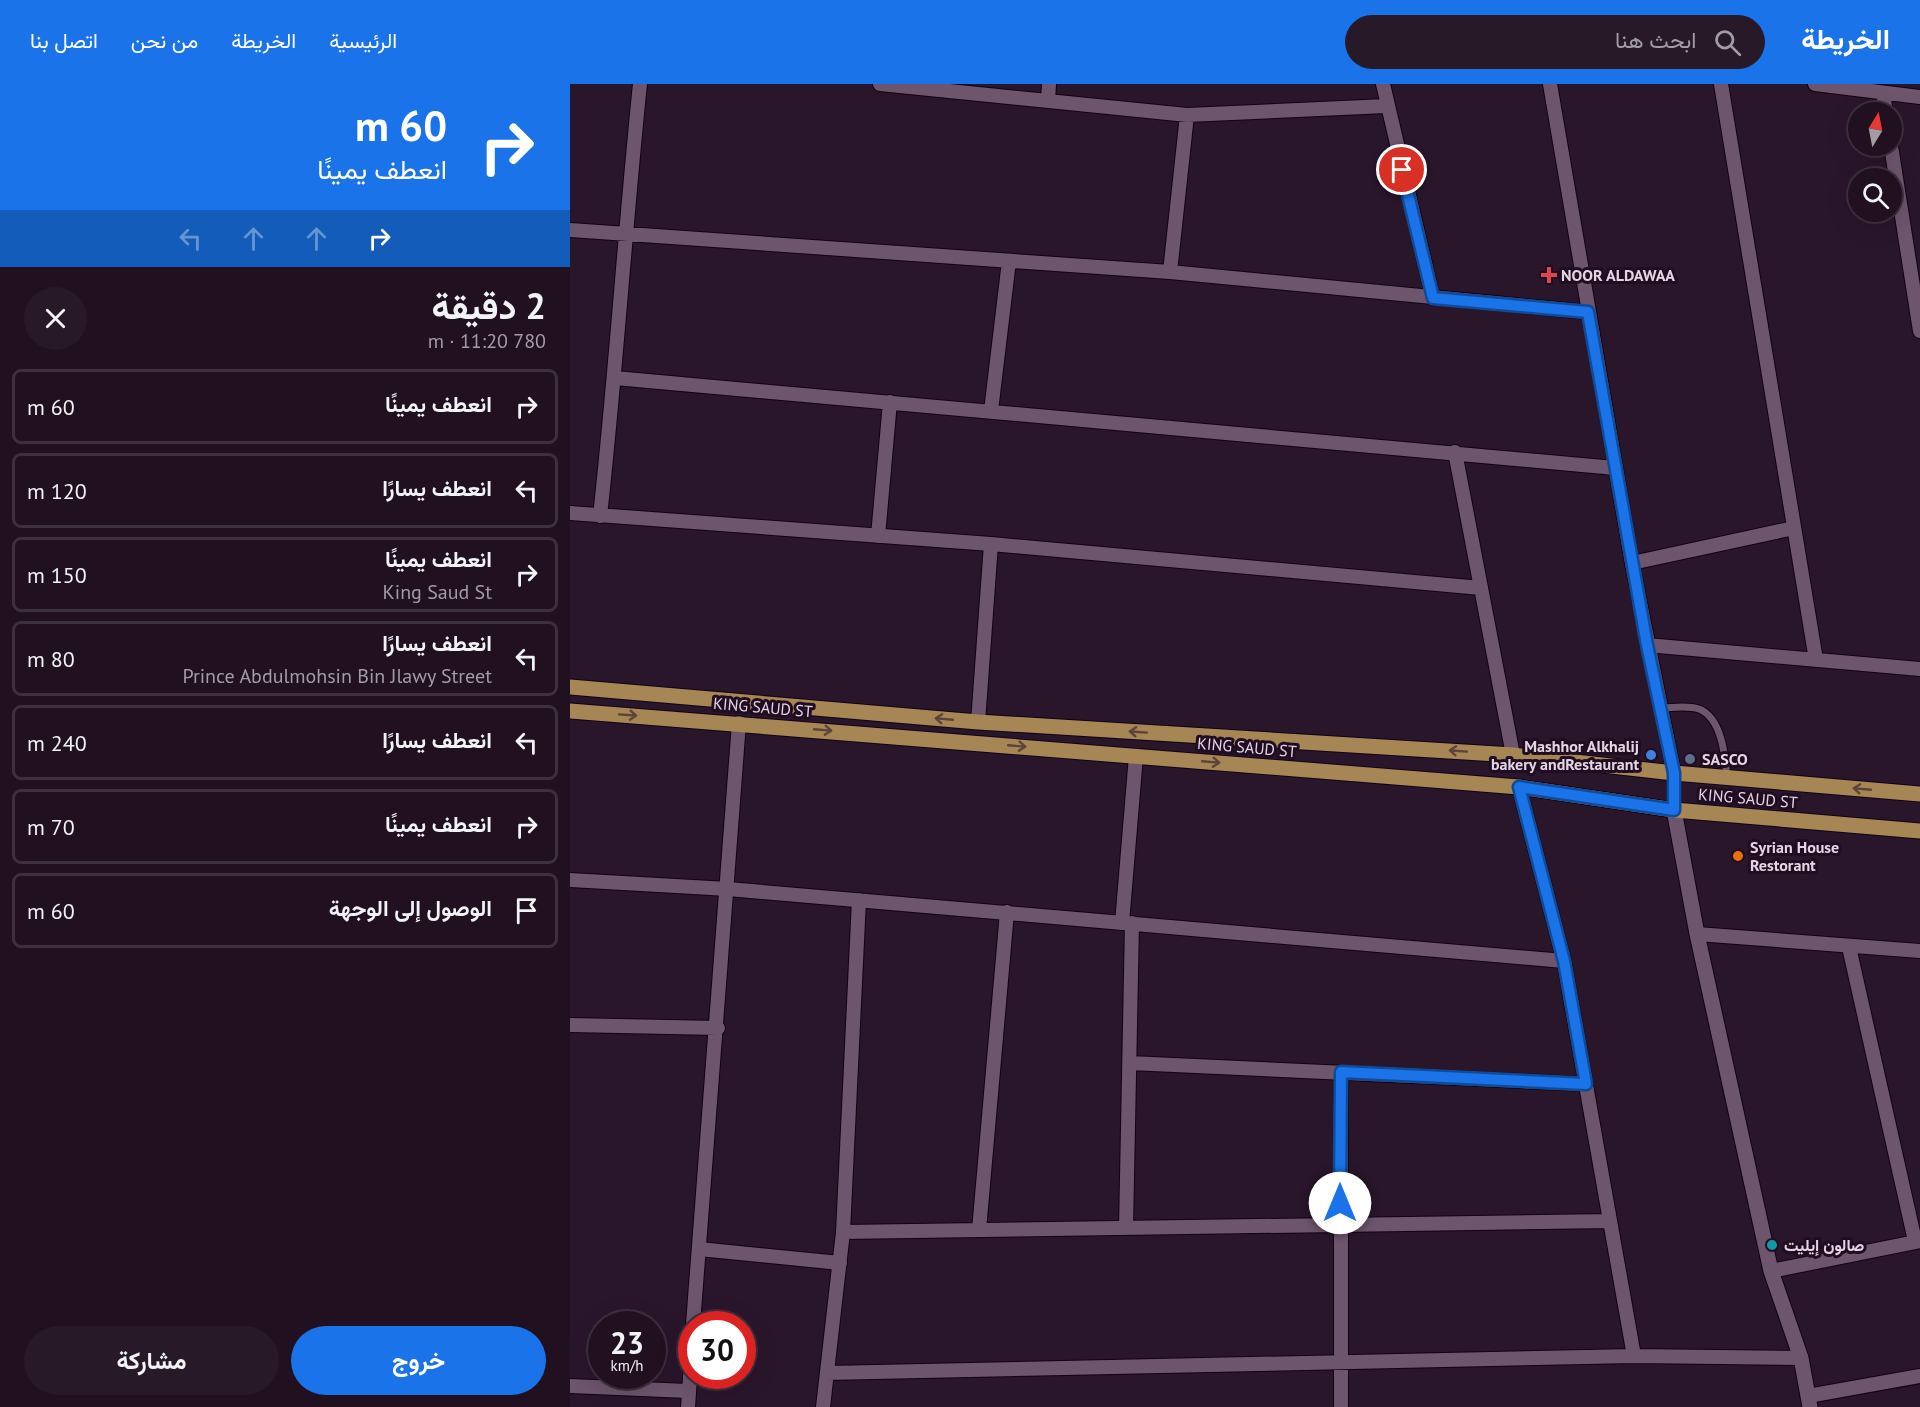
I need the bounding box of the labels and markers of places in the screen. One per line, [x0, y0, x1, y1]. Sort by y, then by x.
pin [1376, 144, 1427, 195]
place label: NOOR ALDAWAA [1561, 265, 1675, 285]
marker: NOOR ALDAWAA [1542, 268, 1556, 282]
place label: Mashhor Alkhalij bakery andRestaurant [1491, 736, 1639, 774]
marker: Mashhor Alkhalij bakery andRestaurant [1644, 748, 1658, 762]
place label: SASCO [1702, 749, 1748, 769]
marker: SASCO [1683, 752, 1697, 766]
place label: Syrian House Restorant [1750, 837, 1839, 875]
marker: Syrian House Restorant [1731, 849, 1745, 863]
place label: صالون إيليت [1784, 1235, 1864, 1256]
marker: صالون إيليت [1765, 1238, 1779, 1252]

